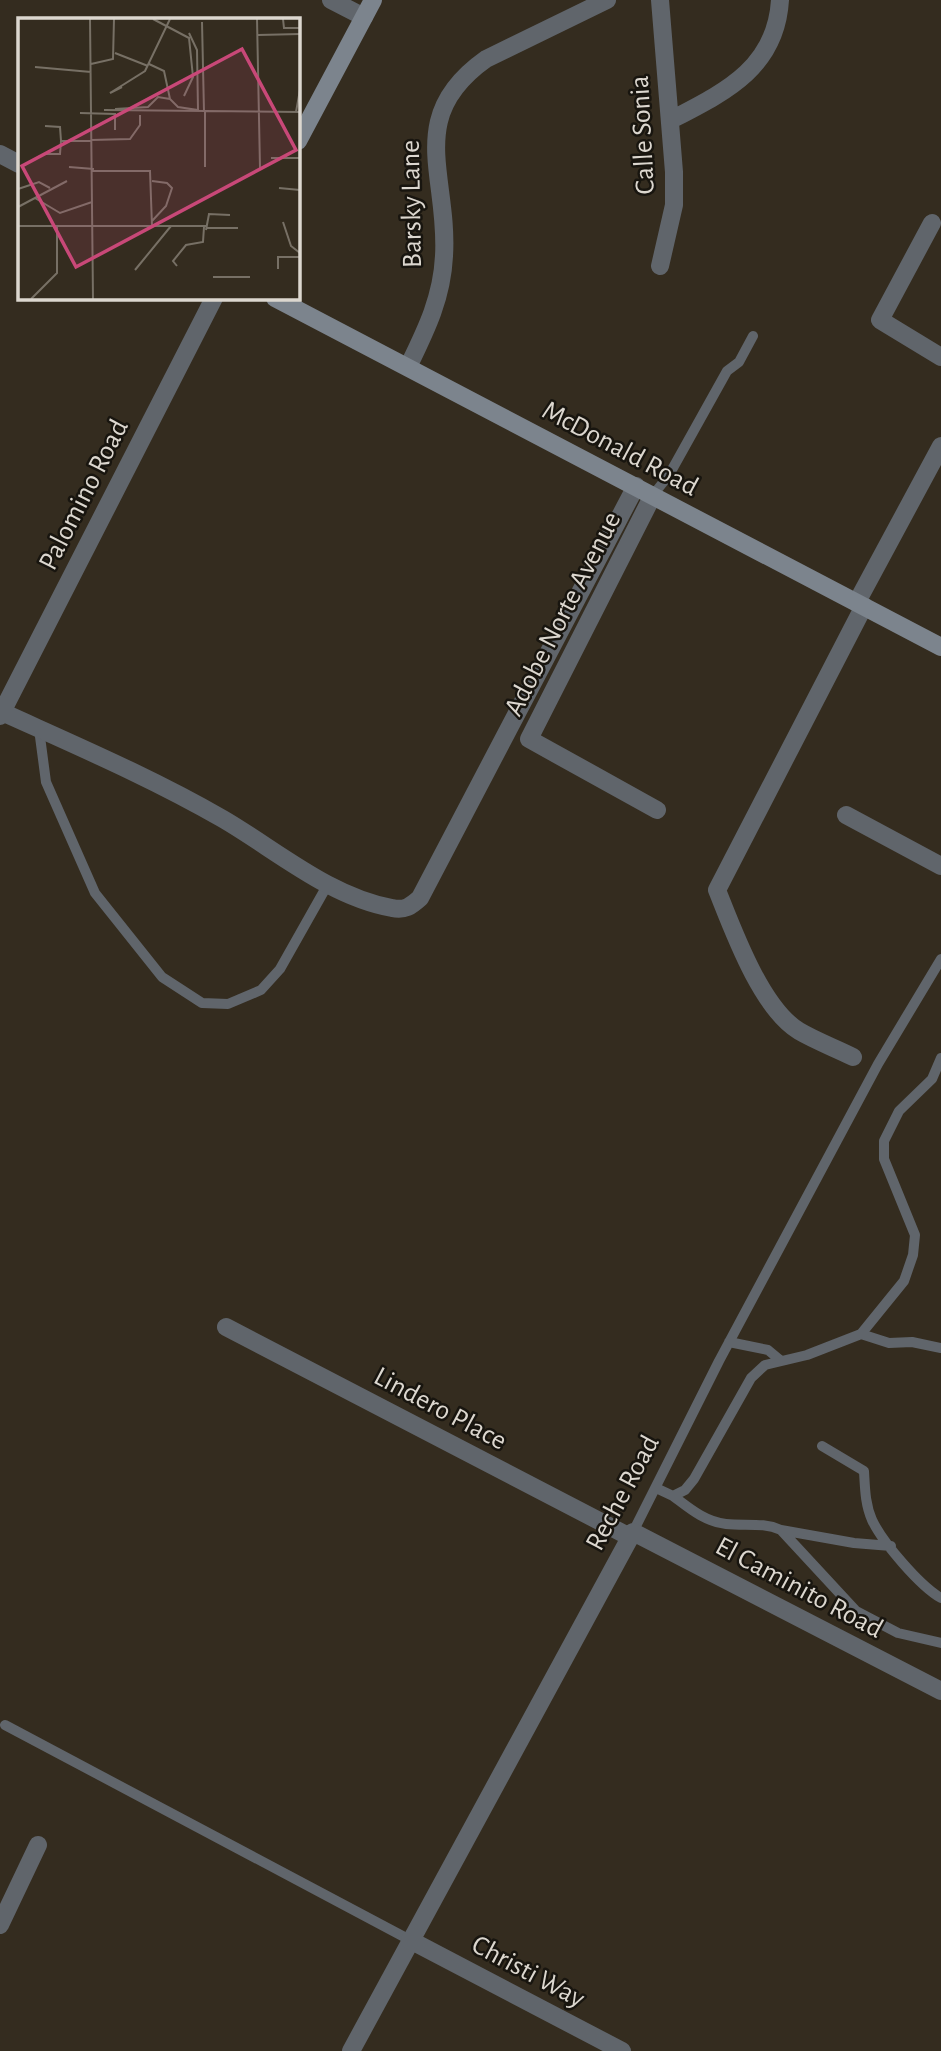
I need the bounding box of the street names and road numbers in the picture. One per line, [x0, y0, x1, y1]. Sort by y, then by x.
street label: Calle Sonia [626, 75, 660, 195]
street label: Barsky Lane [397, 140, 427, 268]
street label: McDonald Road [537, 396, 703, 502]
street label: Palomino Road [34, 415, 134, 575]
street label: Adobe Norte Avenue [500, 508, 626, 720]
street label: Lindero Place [369, 1362, 511, 1456]
street label: Reche Road [581, 1431, 665, 1555]
street label: El Caminito Road [711, 1532, 887, 1644]
street label: Christi Way [467, 1931, 589, 2013]

